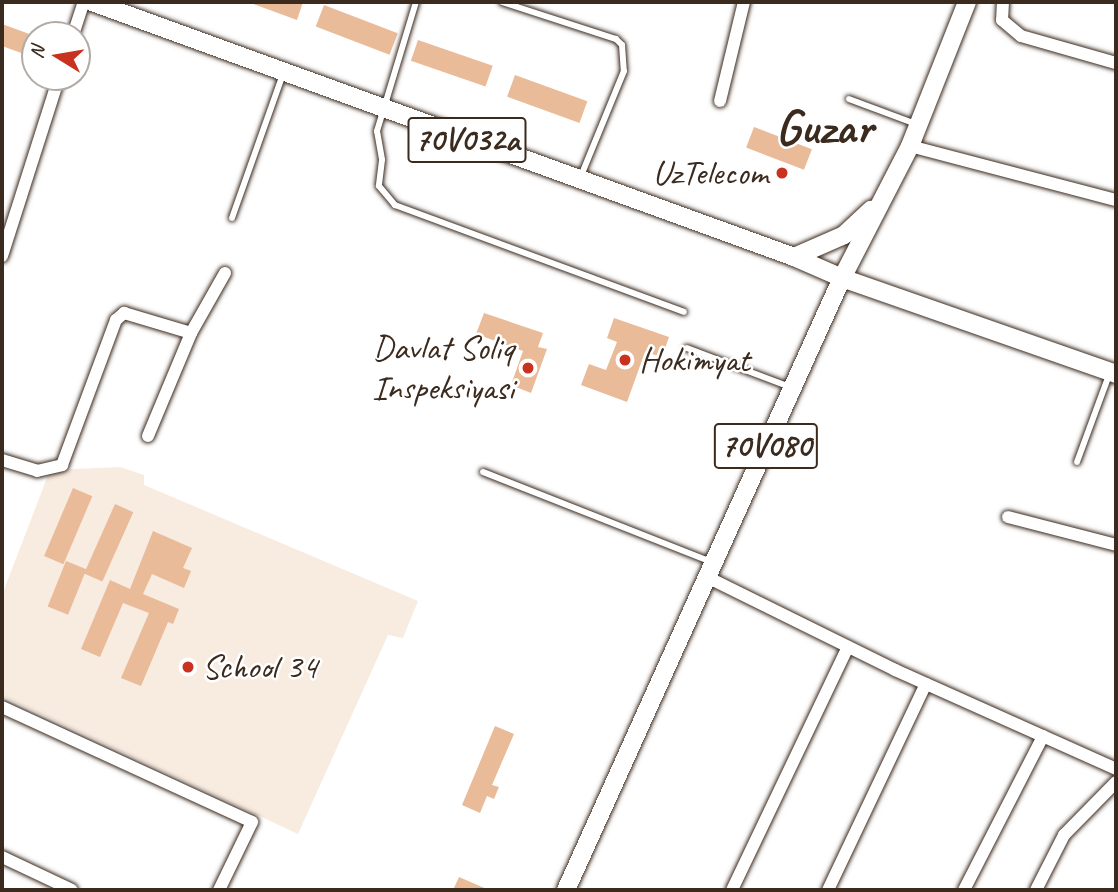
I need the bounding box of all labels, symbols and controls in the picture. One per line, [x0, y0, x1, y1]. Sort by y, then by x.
north arrow [21, 21, 91, 91]
text: N [24, 44, 50, 60]
district label: Guzar [776, 98, 872, 156]
road number: 70V032a [406, 110, 528, 170]
place label: UzTelecom [653, 152, 768, 194]
marker: UzTelecom [774, 165, 790, 181]
place label: Davlat Soliq Inspeksiyasi [372, 327, 514, 409]
place label: Hokimyat [639, 339, 750, 381]
marker: Hokimyat [617, 352, 633, 368]
marker: Davlat Soliq Inspeksiyasi [520, 360, 536, 376]
road number: 70V080 [714, 416, 818, 476]
place label: School 34 [202, 646, 317, 688]
marker: School 34 [180, 659, 196, 675]

